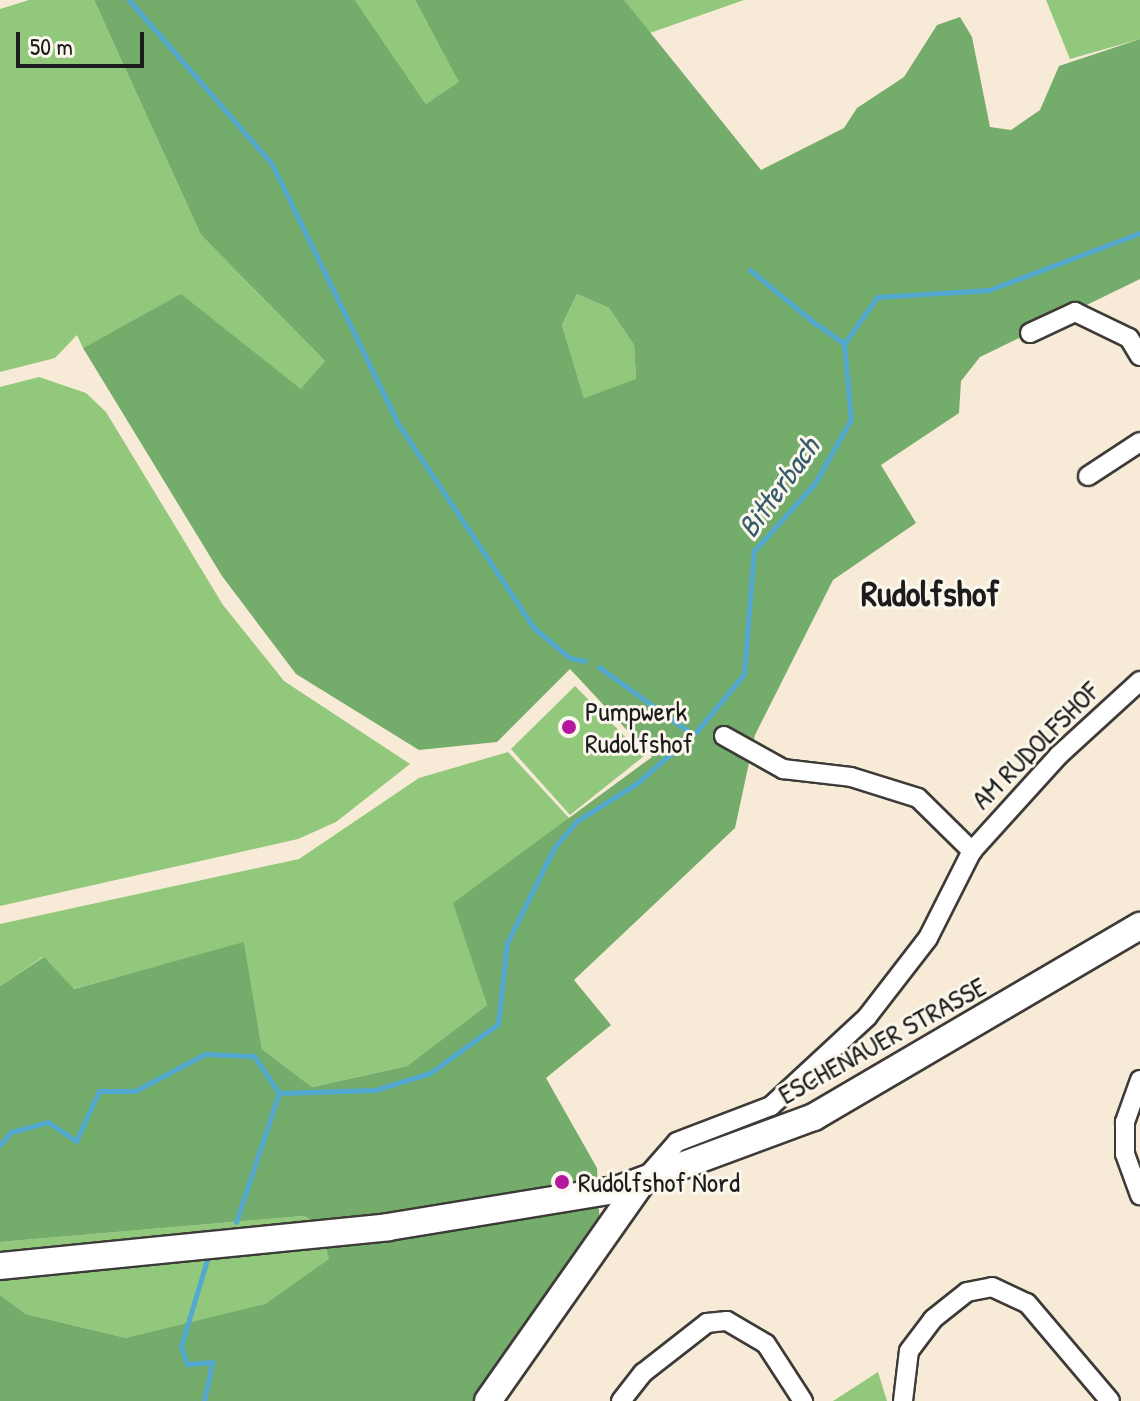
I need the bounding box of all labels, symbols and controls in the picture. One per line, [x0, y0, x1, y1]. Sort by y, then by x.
scale bar [20, 16, 148, 66]
text: 50 m [30, 30, 73, 62]
water label: Bitterbach [730, 430, 826, 544]
district label: Rudolfshof [861, 571, 999, 615]
street label: AM RUDOLFSHOF [964, 674, 1106, 816]
place label: Pumpwerk Rudolfshof [585, 694, 692, 760]
marker: Pumpwerk Rudolfshof [560, 718, 578, 736]
street label: ESCHENAUER STRASSE [772, 969, 992, 1111]
place label: Rudolfshof Nord [578, 1165, 740, 1199]
marker: Rudolfshof Nord [553, 1173, 571, 1191]

